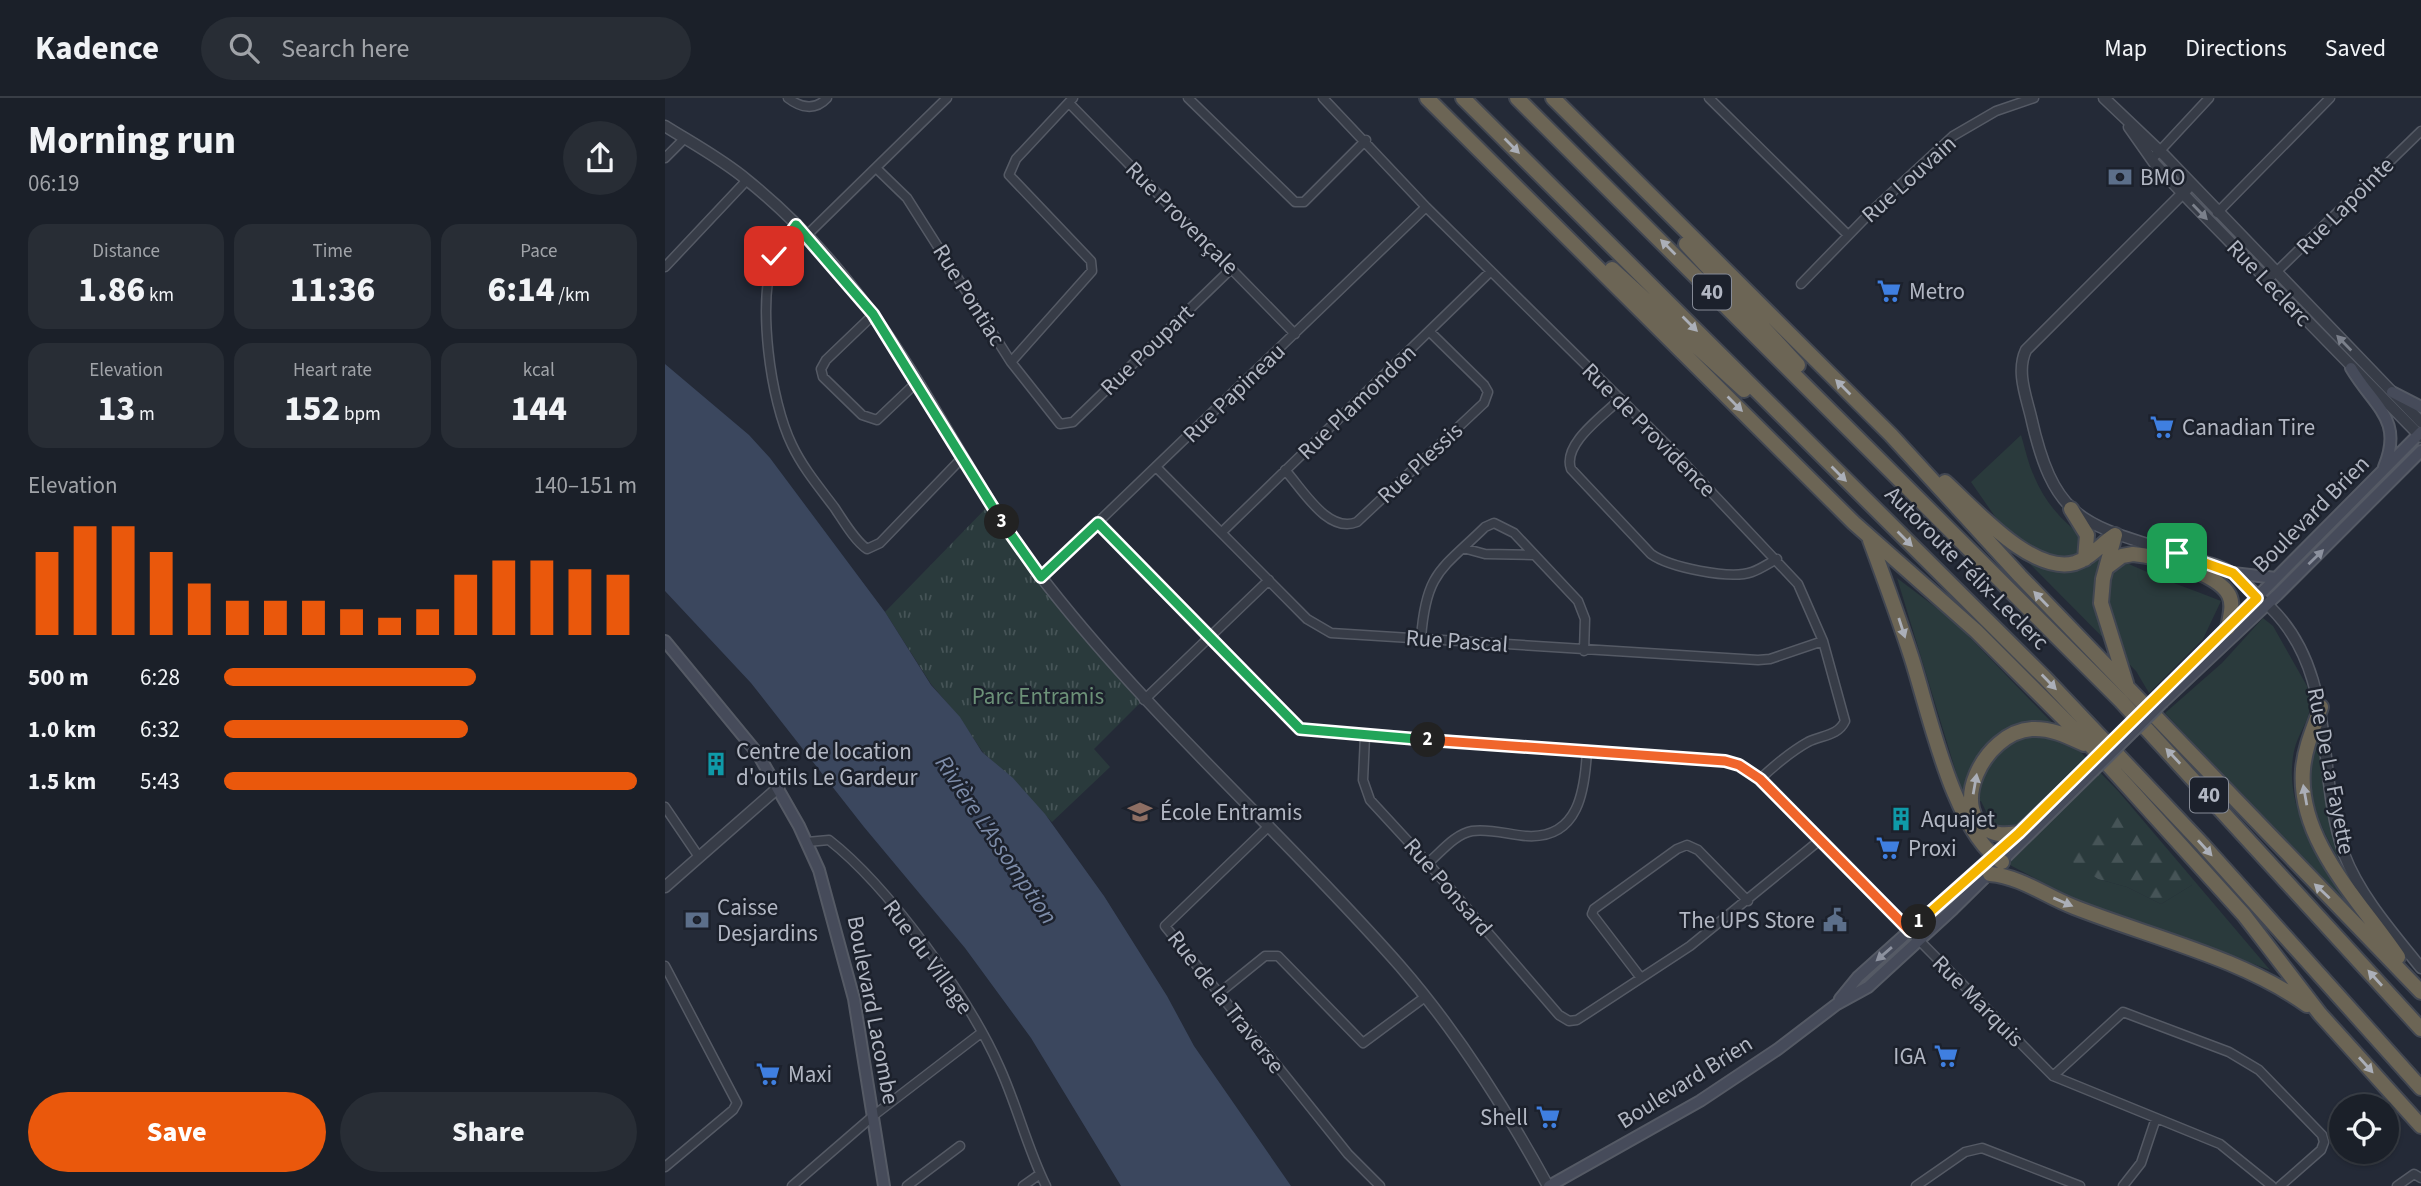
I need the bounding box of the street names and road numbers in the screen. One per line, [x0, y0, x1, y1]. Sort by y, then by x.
street label: Rue Louvain [1854, 127, 1964, 231]
street label: Rue Lapointe [2289, 150, 2401, 262]
street label: Rue Provençale [1118, 154, 1246, 282]
street label: Rue Leclerc [2219, 232, 2319, 334]
street label: Rue Pontiac [925, 238, 1013, 352]
road number: 40 [1693, 274, 1731, 310]
street label: Rue Poupart [1093, 297, 1201, 403]
street label: Rue Papineau [1175, 335, 1293, 451]
street label: Rue Plamondon [1290, 337, 1424, 467]
street label: Rue de Providence [1574, 355, 1724, 505]
street label: Rue Plessis [1370, 415, 1470, 511]
street label: Boulevard Brien [2245, 448, 2377, 580]
street label: Autoroute Félix-Leclerc [1877, 478, 2057, 658]
street label: Rue Pascal [1405, 621, 1509, 661]
street label: Rue De La Fayette [2299, 685, 2363, 857]
road number: 40 [2190, 778, 2228, 812]
street label: Rue Ponsard [1396, 831, 1500, 943]
street label: Rue du Village [875, 893, 981, 1021]
street label: Boulevard Lacombe [839, 913, 907, 1107]
street label: Rue de la Traverse [1160, 923, 1292, 1081]
street label: Rue Marquis [1925, 948, 2031, 1054]
street label: Boulevard Brien [1611, 1027, 1759, 1137]

